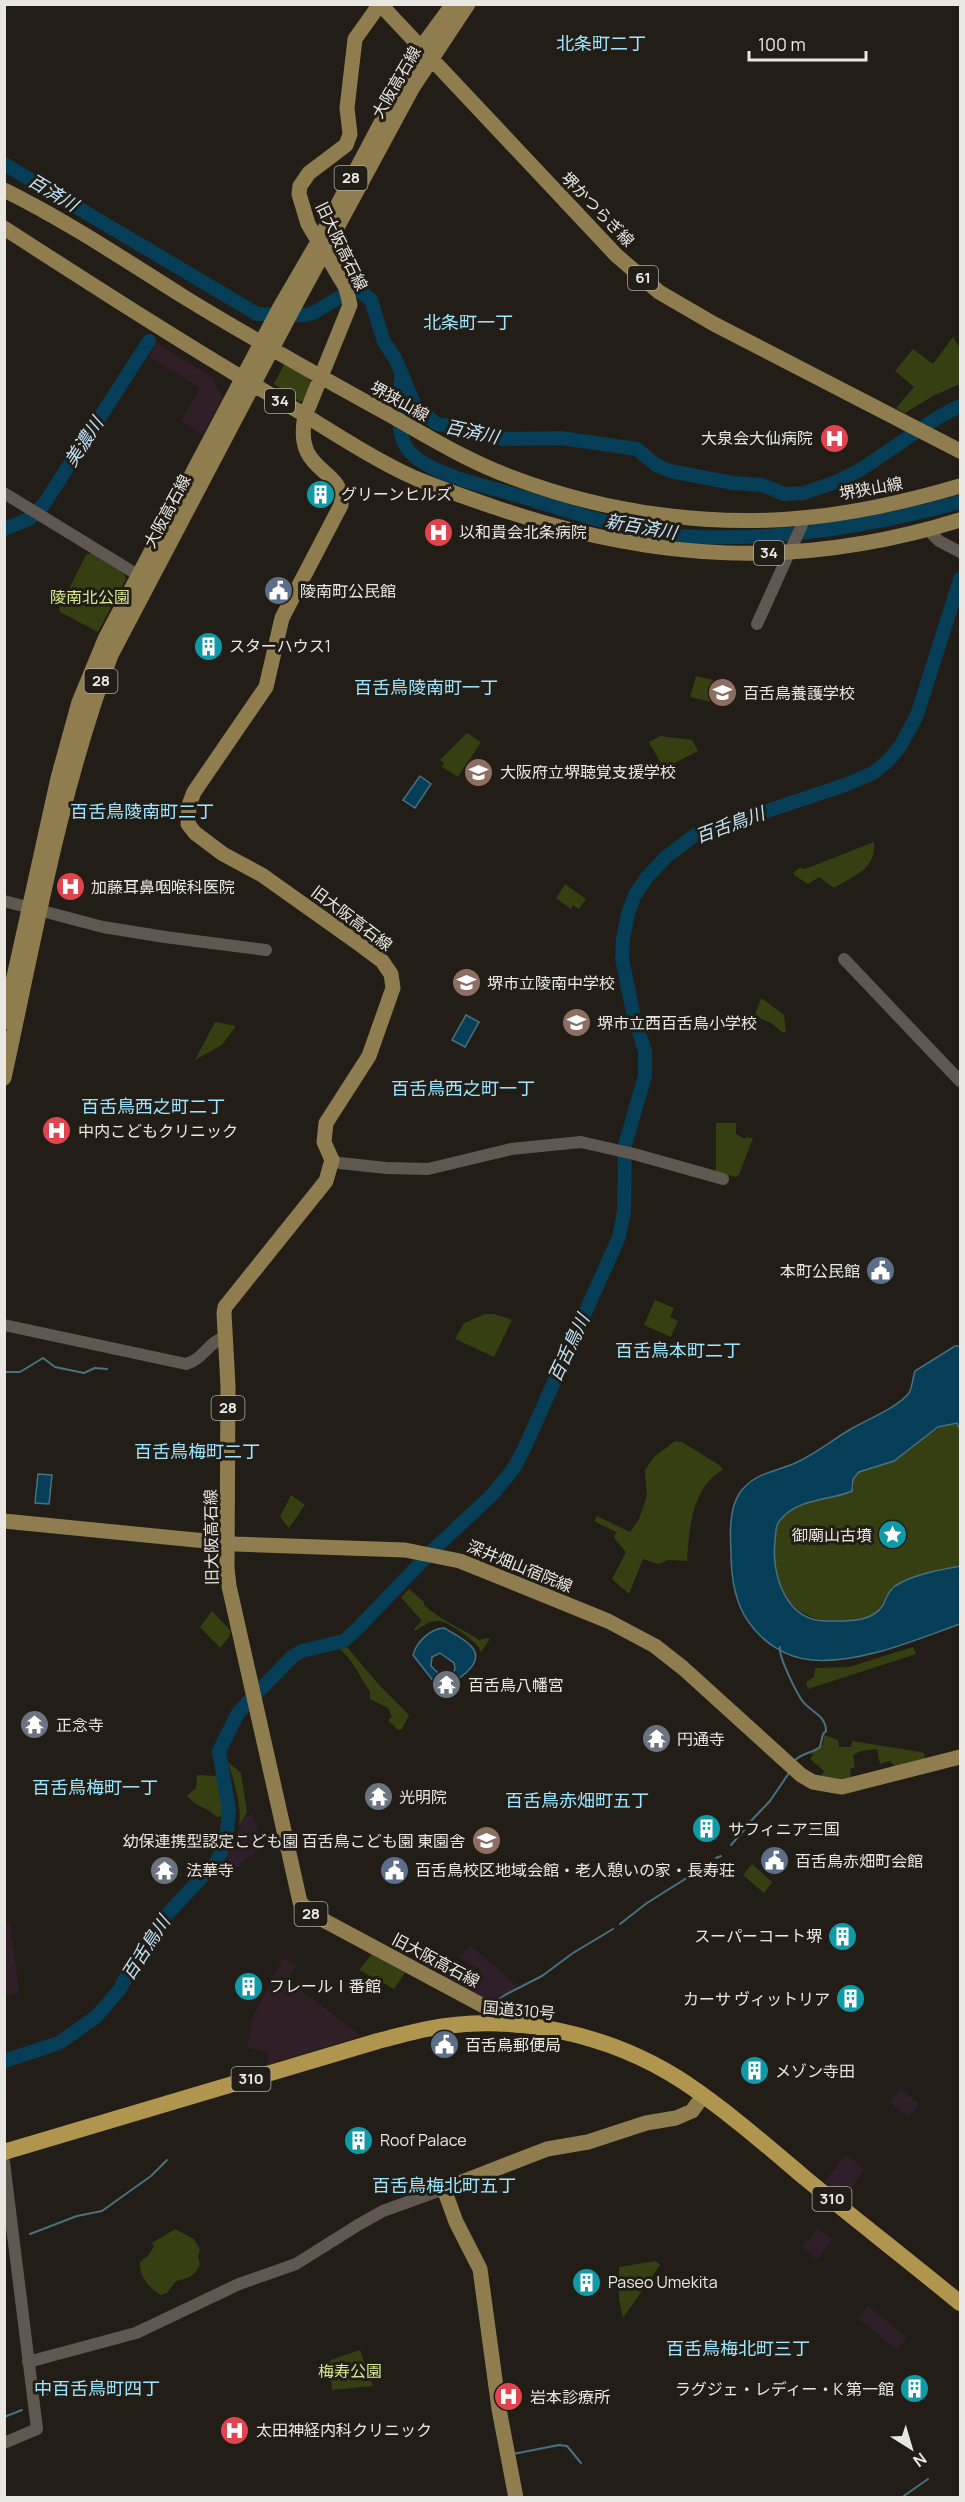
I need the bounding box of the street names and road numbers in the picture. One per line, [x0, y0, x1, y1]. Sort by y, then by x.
street label: 大阪高石線 [366, 42, 426, 122]
road number: 28 [334, 166, 368, 190]
street label: 堺かつらぎ線 [557, 167, 639, 251]
street label: 旧大阪高石線 [311, 198, 373, 294]
road number: 61 [628, 266, 658, 290]
street label: 堺狭山線 [367, 376, 433, 426]
road number: 34 [265, 389, 295, 413]
street label: 大阪高石線 [139, 471, 195, 551]
street label: 堺狭山線 [838, 472, 904, 504]
road number: 34 [754, 541, 784, 565]
road number: 28 [84, 669, 118, 693]
street label: 旧大阪高石線 [307, 880, 397, 956]
road number: 28 [212, 1396, 244, 1420]
street label: 旧大阪高石線 [199, 1489, 223, 1585]
street label: 深井畑山宿院線 [464, 1535, 576, 1597]
road number: 28 [294, 1902, 328, 1926]
street label: 旧大阪高石線 [388, 1928, 484, 1992]
street label: 国道310号 [482, 1996, 556, 2024]
road number: 310 [232, 2067, 270, 2091]
road number: 310 [812, 2187, 852, 2211]

